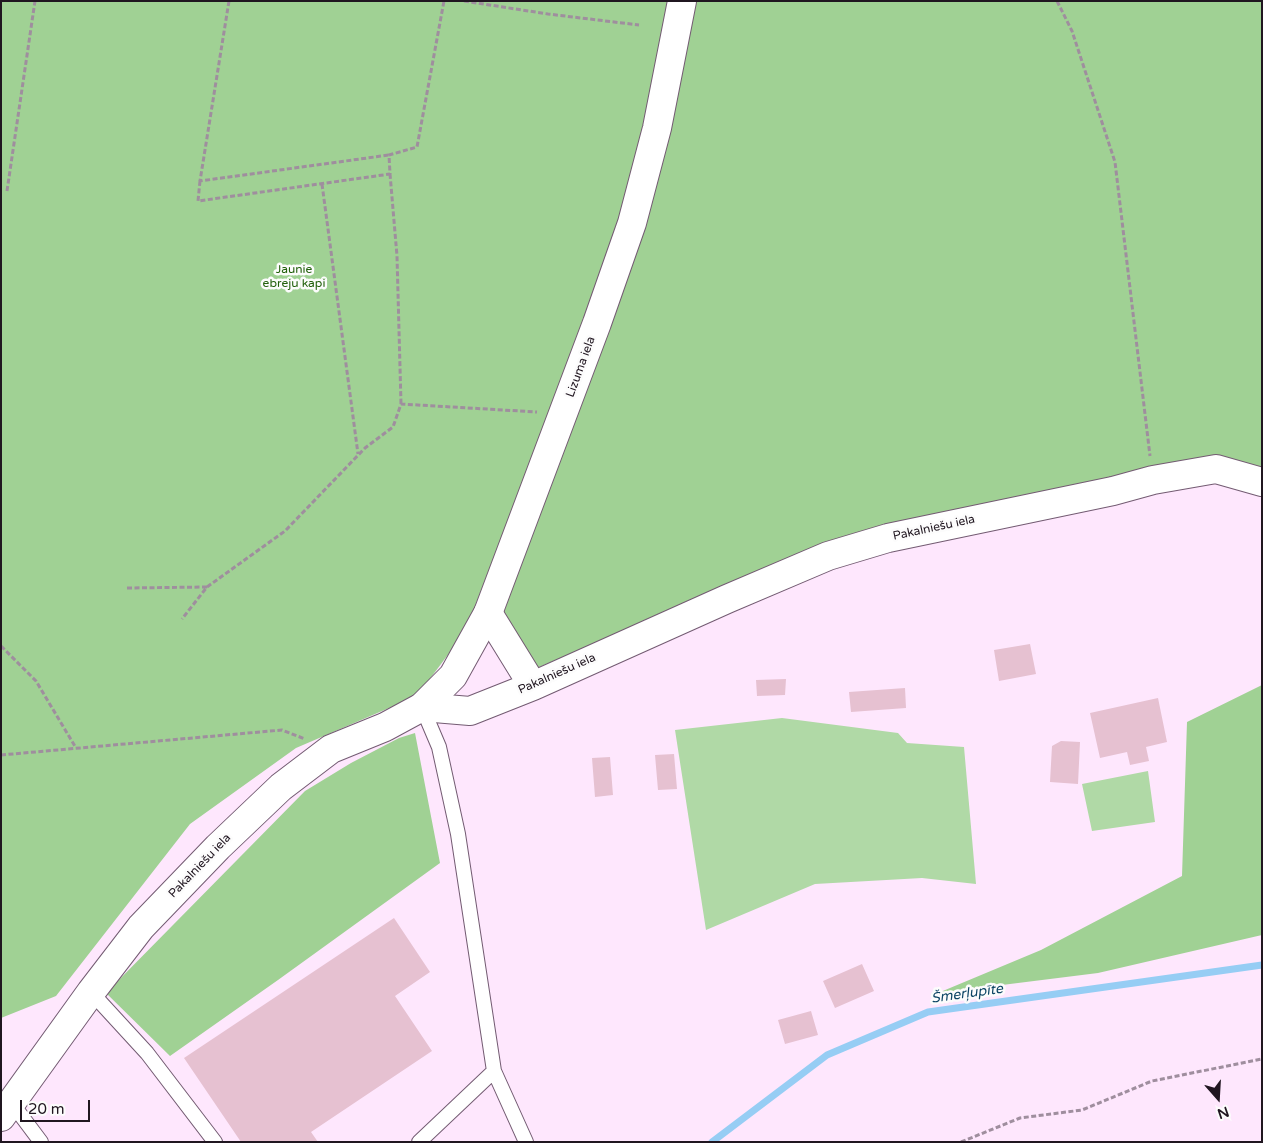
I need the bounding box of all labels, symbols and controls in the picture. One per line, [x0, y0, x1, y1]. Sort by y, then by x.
park label: Jaunie ebreju kapi [263, 263, 325, 291]
street label: Lizuma iela [563, 335, 599, 399]
street label: Pakalniešu iela [892, 512, 976, 544]
street label: Pakalniešu iela [516, 650, 598, 698]
street label: Pakalniešu iela [166, 831, 234, 901]
water label: Šmerļupīte [930, 981, 1004, 1007]
north arrow [1193, 1073, 1243, 1123]
scale bar [22, 1090, 92, 1122]
text: 20 m [28, 1100, 65, 1118]
text: N [1215, 1103, 1231, 1123]

